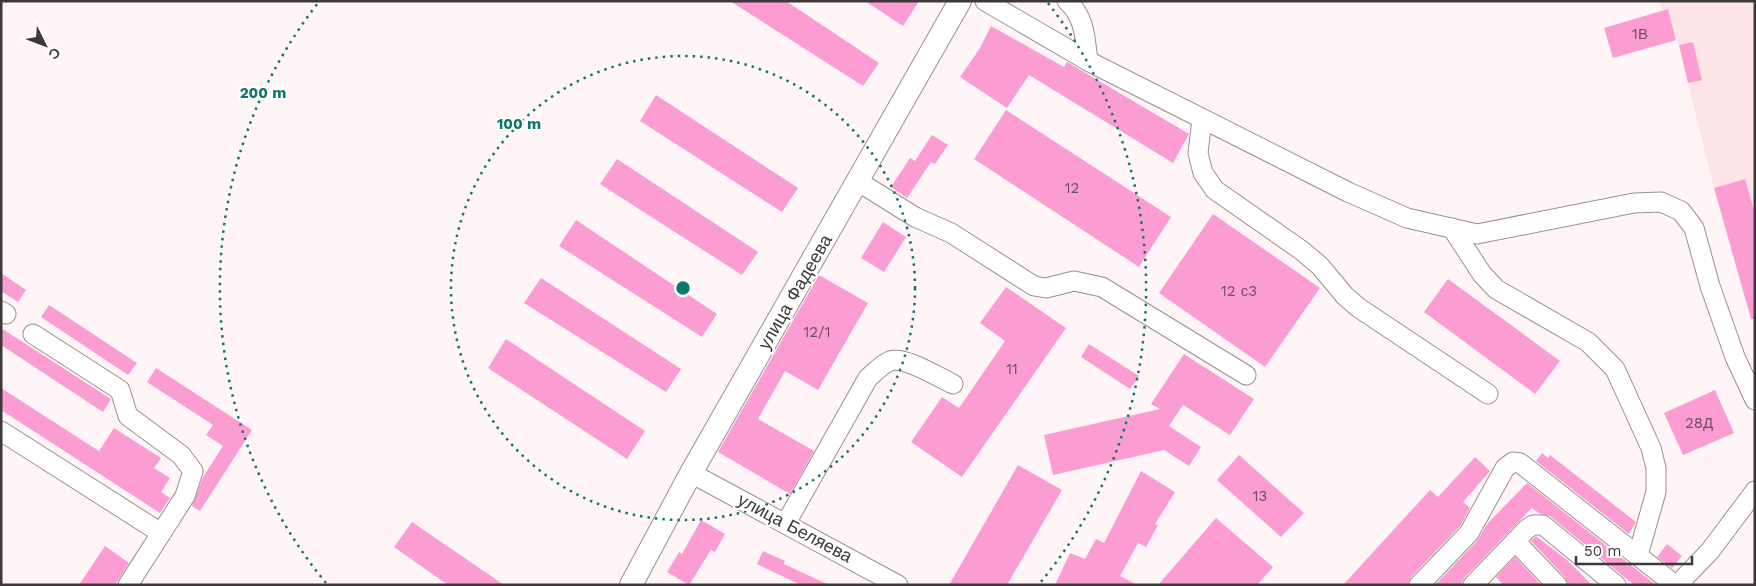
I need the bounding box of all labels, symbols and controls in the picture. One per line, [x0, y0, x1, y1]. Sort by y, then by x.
north arrow [20, 20, 70, 70]
house number: 1В [1632, 25, 1648, 43]
text: С [45, 45, 64, 63]
text: 200 m [240, 84, 286, 102]
text: 100 m [497, 115, 541, 133]
house number: 12 [1065, 179, 1079, 197]
street label: улица Фадеева [753, 230, 836, 353]
centre of rings [674, 279, 692, 297]
house number: 12 с3 [1221, 282, 1257, 300]
house number: 12/1 [803, 323, 831, 341]
house number: 11 [1006, 360, 1018, 378]
house number: 28Д [1685, 414, 1713, 432]
house number: 13 [1253, 487, 1267, 505]
street label: улица Беляева [734, 489, 857, 567]
scale bar [1576, 534, 1692, 566]
text: 50 m [1584, 542, 1621, 560]

